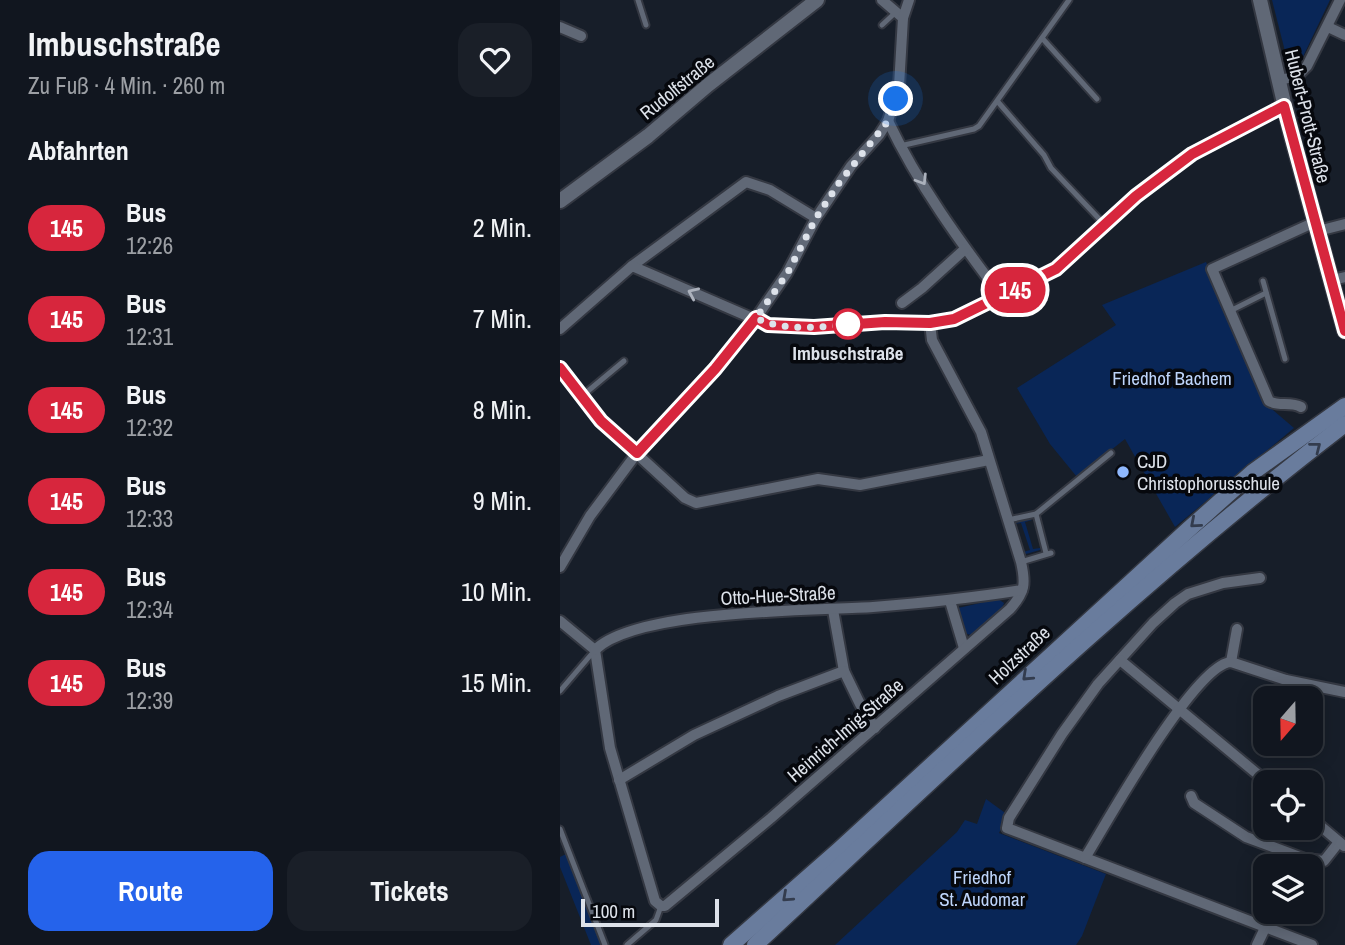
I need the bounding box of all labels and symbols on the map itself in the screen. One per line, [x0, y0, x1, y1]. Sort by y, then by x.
street label: Hubert-Prott-Straße [1279, 46, 1337, 186]
street label: Rudolfstraße [634, 49, 720, 125]
your location [878, 81, 913, 116]
one-way arrow [913, 172, 926, 185]
line badge: 145 [975, 267, 1055, 313]
one-way arrow [687, 287, 700, 301]
marker: Imbuschstraße [833, 309, 863, 339]
place label: Imbuschstraße [793, 340, 904, 366]
park label: Friedhof Bachem [1112, 365, 1232, 391]
one-way arrow [1308, 443, 1321, 456]
place label: CJD Christophorusschule [1137, 448, 1280, 496]
marker: CJD Christophorusschule [1115, 464, 1131, 480]
one-way arrow [1190, 515, 1203, 528]
street label: Otto-Hue-Straße [720, 579, 836, 611]
street label: Holzstraße [983, 620, 1055, 690]
one-way arrow [1022, 668, 1035, 681]
street label: Heinrich-Imig-Straße [781, 672, 909, 788]
north arrow [1253, 686, 1323, 756]
park label: Friedhof St. Audomar [939, 864, 1026, 912]
one-way arrow [782, 888, 795, 901]
scale bar [581, 896, 719, 928]

